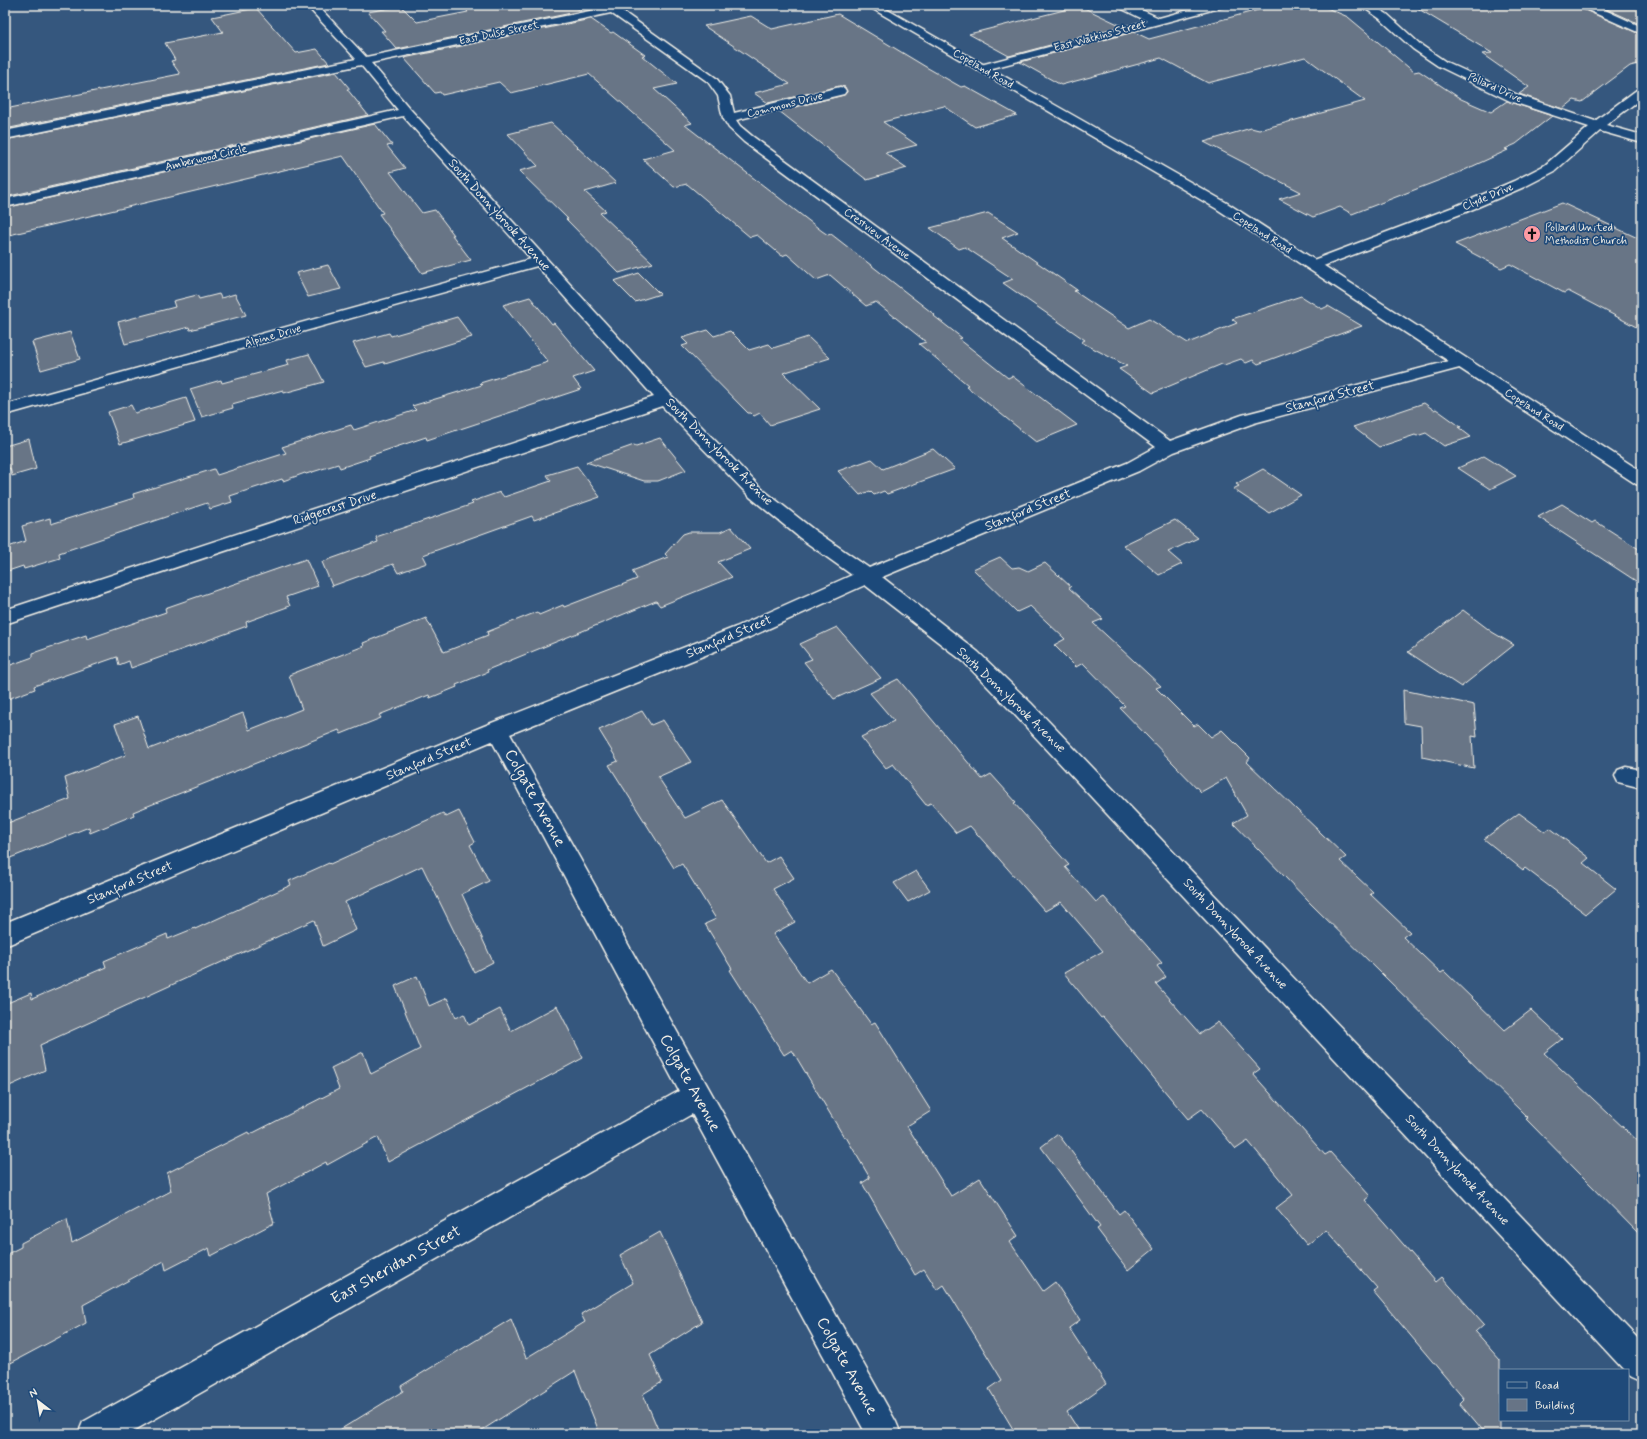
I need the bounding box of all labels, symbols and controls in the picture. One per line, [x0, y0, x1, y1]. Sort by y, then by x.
street label: East Watkins Street [1052, 17, 1148, 55]
street label: East Dulse Street [458, 18, 541, 48]
street label: Copeland Road [950, 46, 1016, 92]
street label: Pollard Drive [1466, 70, 1524, 106]
street label: Commons Drive [746, 89, 824, 121]
street label: Amberwood Circle [164, 142, 249, 174]
street label: South Donnybrook Avenue [444, 155, 554, 275]
street label: Clyde Drive [1460, 180, 1516, 214]
street label: Crestview Avenue [841, 205, 913, 263]
street label: Copeland Road [1230, 209, 1294, 257]
place label: Pollard United Methodist Church [1545, 221, 1627, 248]
church icon: Pollard United Methodist Church [1522, 224, 1542, 244]
street label: Alpine Drive [243, 321, 303, 351]
street label: Stanford Street [1284, 377, 1377, 419]
street label: Copeland Road [1502, 386, 1566, 434]
street label: South Donnybrook Avenue [661, 394, 777, 510]
street label: Stanford Street [982, 485, 1074, 537]
street label: Ridgecrest Drive [291, 486, 379, 530]
street label: Stanford Street [684, 611, 775, 665]
street label: South Donnybrook Avenue [953, 643, 1069, 757]
street label: Stanford Street [384, 733, 475, 787]
street label: Colgate Avenue [499, 745, 571, 851]
street label: Stanford Street [85, 857, 176, 911]
street label: South Donnybrook Avenue [1179, 875, 1291, 993]
street label: Colgate Avenue [654, 1030, 726, 1136]
street label: South Donnybrook Avenue [1401, 1111, 1513, 1229]
street label: East Sheridan Street [327, 1220, 465, 1309]
street label: Colgate Avenue [811, 1313, 883, 1419]
legend [1499, 1369, 1629, 1421]
text: Road [1535, 1378, 1559, 1394]
north arrow [18, 1381, 58, 1421]
text: N [27, 1385, 40, 1401]
text: Building [1535, 1398, 1575, 1415]

